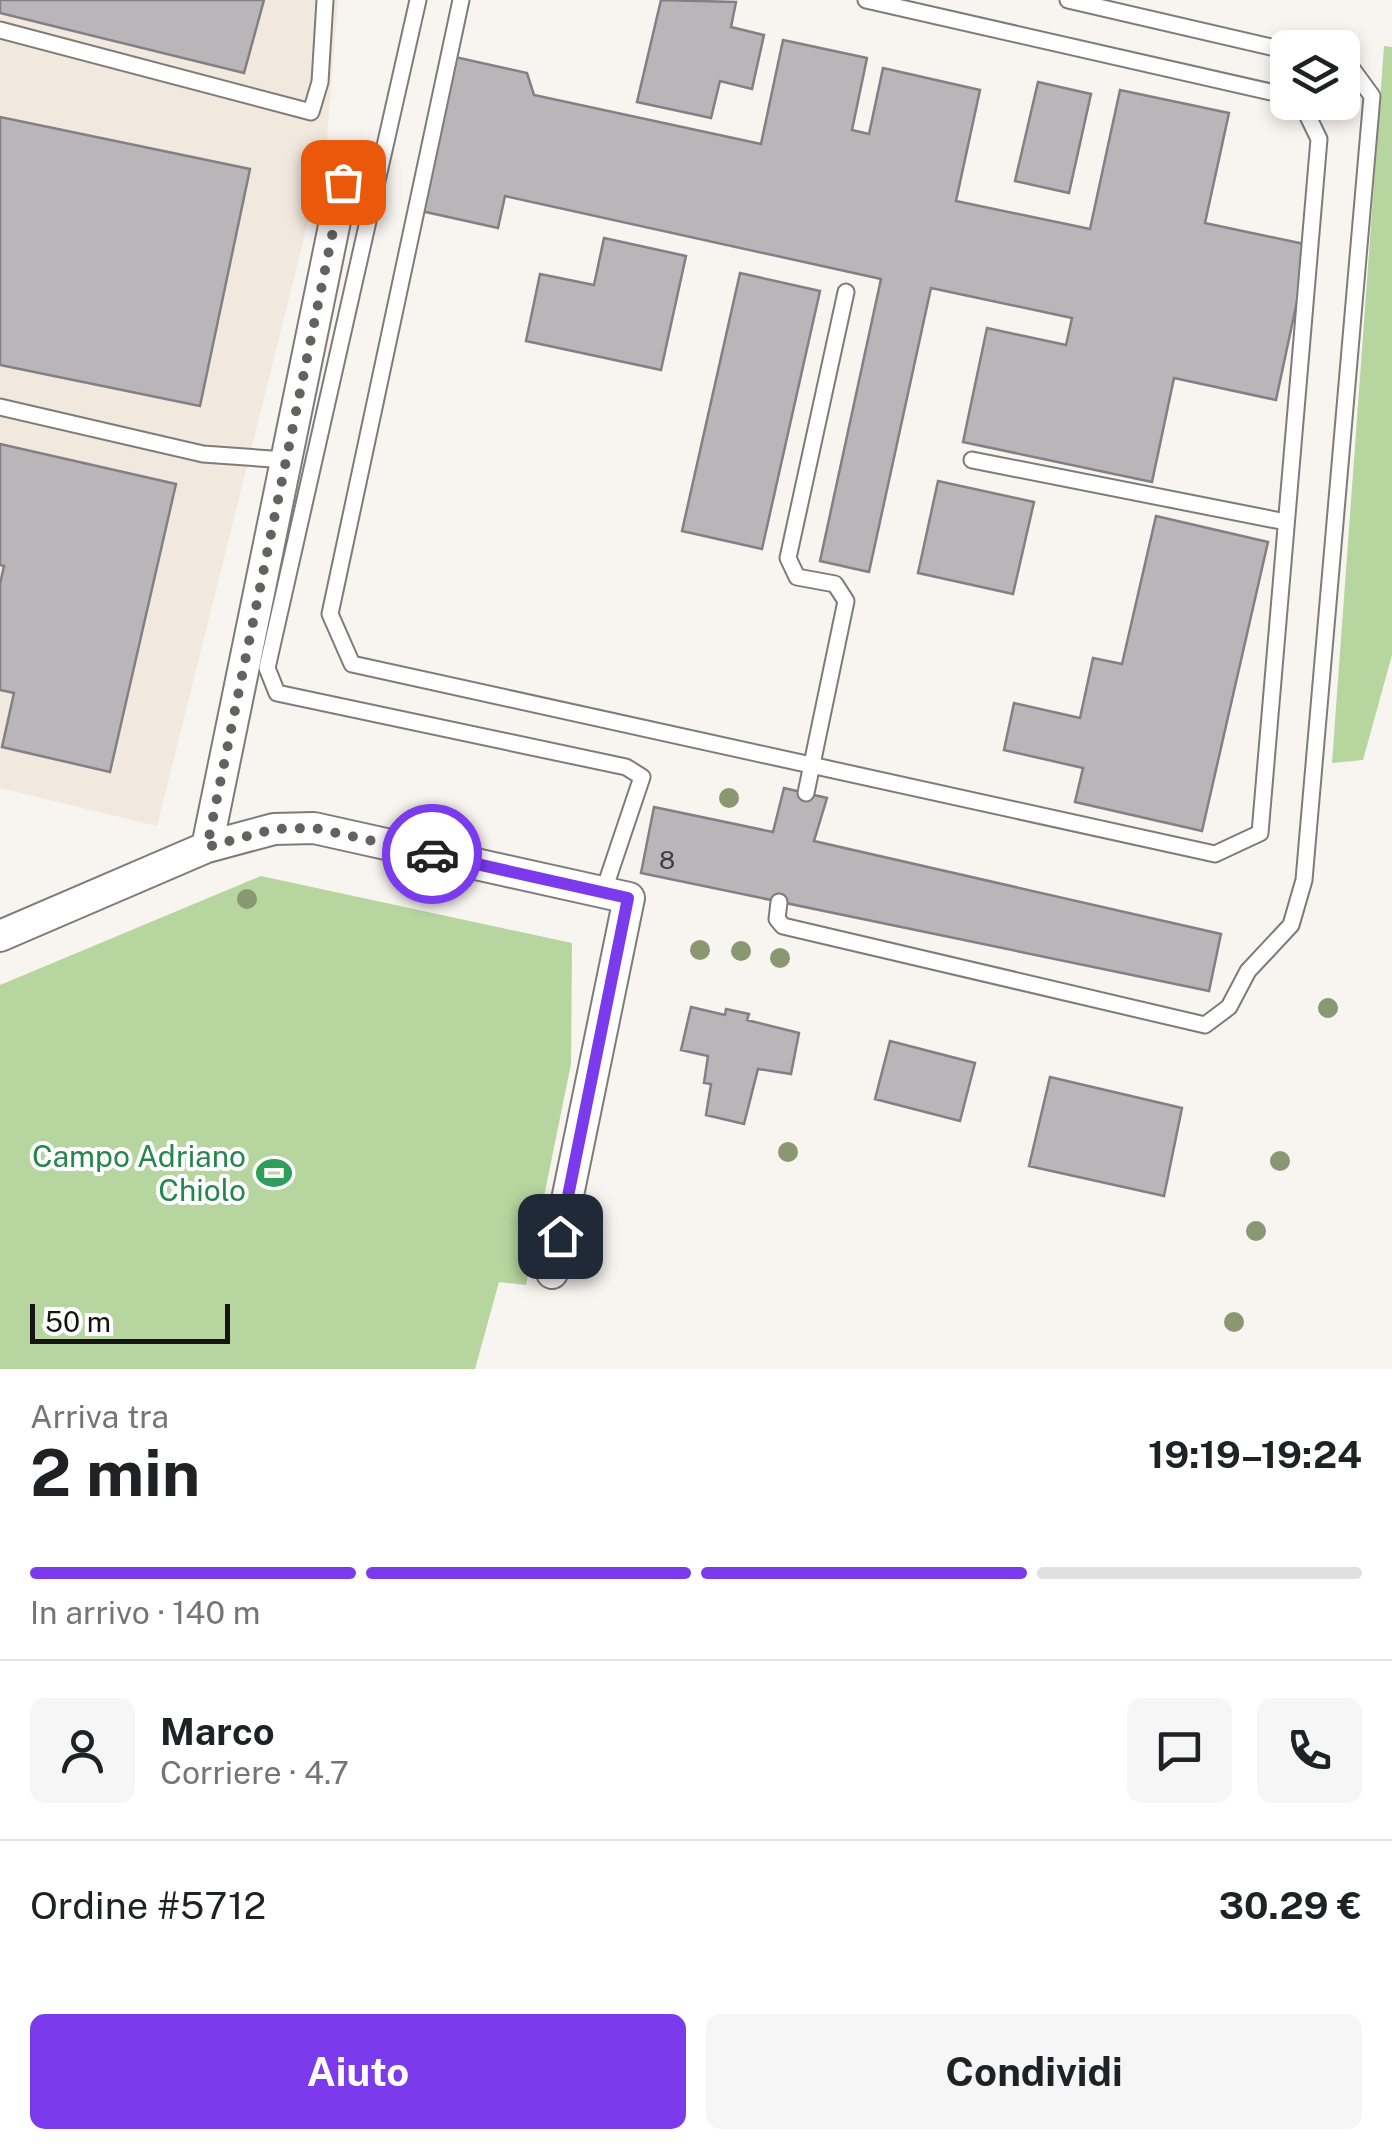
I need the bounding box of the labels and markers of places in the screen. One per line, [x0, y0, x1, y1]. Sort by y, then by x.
pin [301, 140, 386, 225]
place label: Campo Adriano Chiolo [32, 1138, 246, 1208]
sports icon: Campo Adriano Chiolo [255, 1154, 293, 1192]
pin [518, 1194, 603, 1279]

